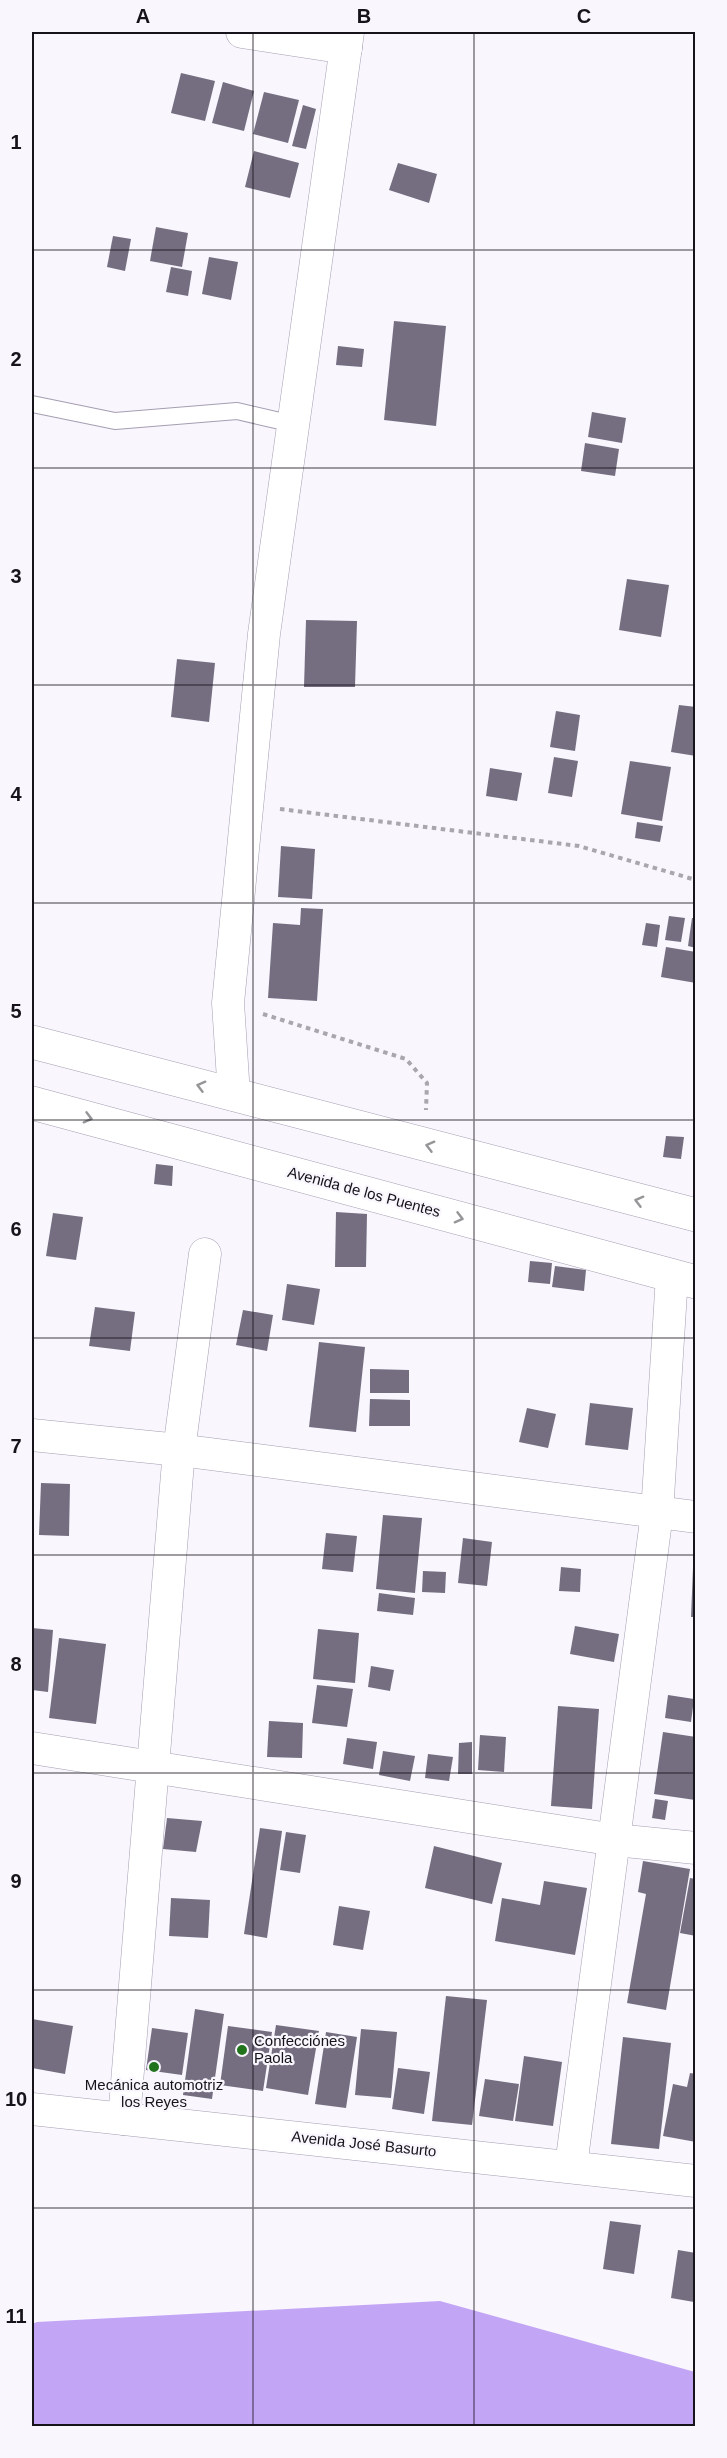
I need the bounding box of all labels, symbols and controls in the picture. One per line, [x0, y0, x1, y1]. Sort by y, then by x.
text: A [136, 5, 150, 27]
text: B [357, 5, 371, 27]
text: C [577, 5, 591, 27]
text: 1 [10, 131, 22, 153]
text: 2 [10, 348, 22, 370]
text: 3 [10, 565, 22, 587]
text: 4 [10, 783, 22, 805]
text: 5 [10, 1000, 22, 1022]
one-way arrow [196, 1081, 206, 1094]
one-way arrow [83, 1110, 93, 1123]
one-way arrow [425, 1141, 436, 1153]
street label: Avenida de los Puentes [286, 1163, 442, 1220]
one-way arrow [634, 1195, 644, 1208]
one-way arrow [454, 1210, 464, 1223]
text: 6 [10, 1218, 22, 1240]
text: 7 [10, 1435, 22, 1457]
text: 8 [10, 1653, 22, 1675]
text: 9 [10, 1870, 22, 1892]
place label: Confecciónes Paola [254, 2032, 345, 2066]
marker: Confecciónes Paola [235, 2043, 249, 2057]
marker: Mecánica automotriz los Reyes [147, 2060, 161, 2074]
place label: Mecánica automotriz los Reyes [85, 2076, 223, 2110]
text: 10 [5, 2088, 27, 2110]
street label: Avenida José Basurto [291, 2127, 437, 2160]
text: 11 [5, 2305, 27, 2327]

